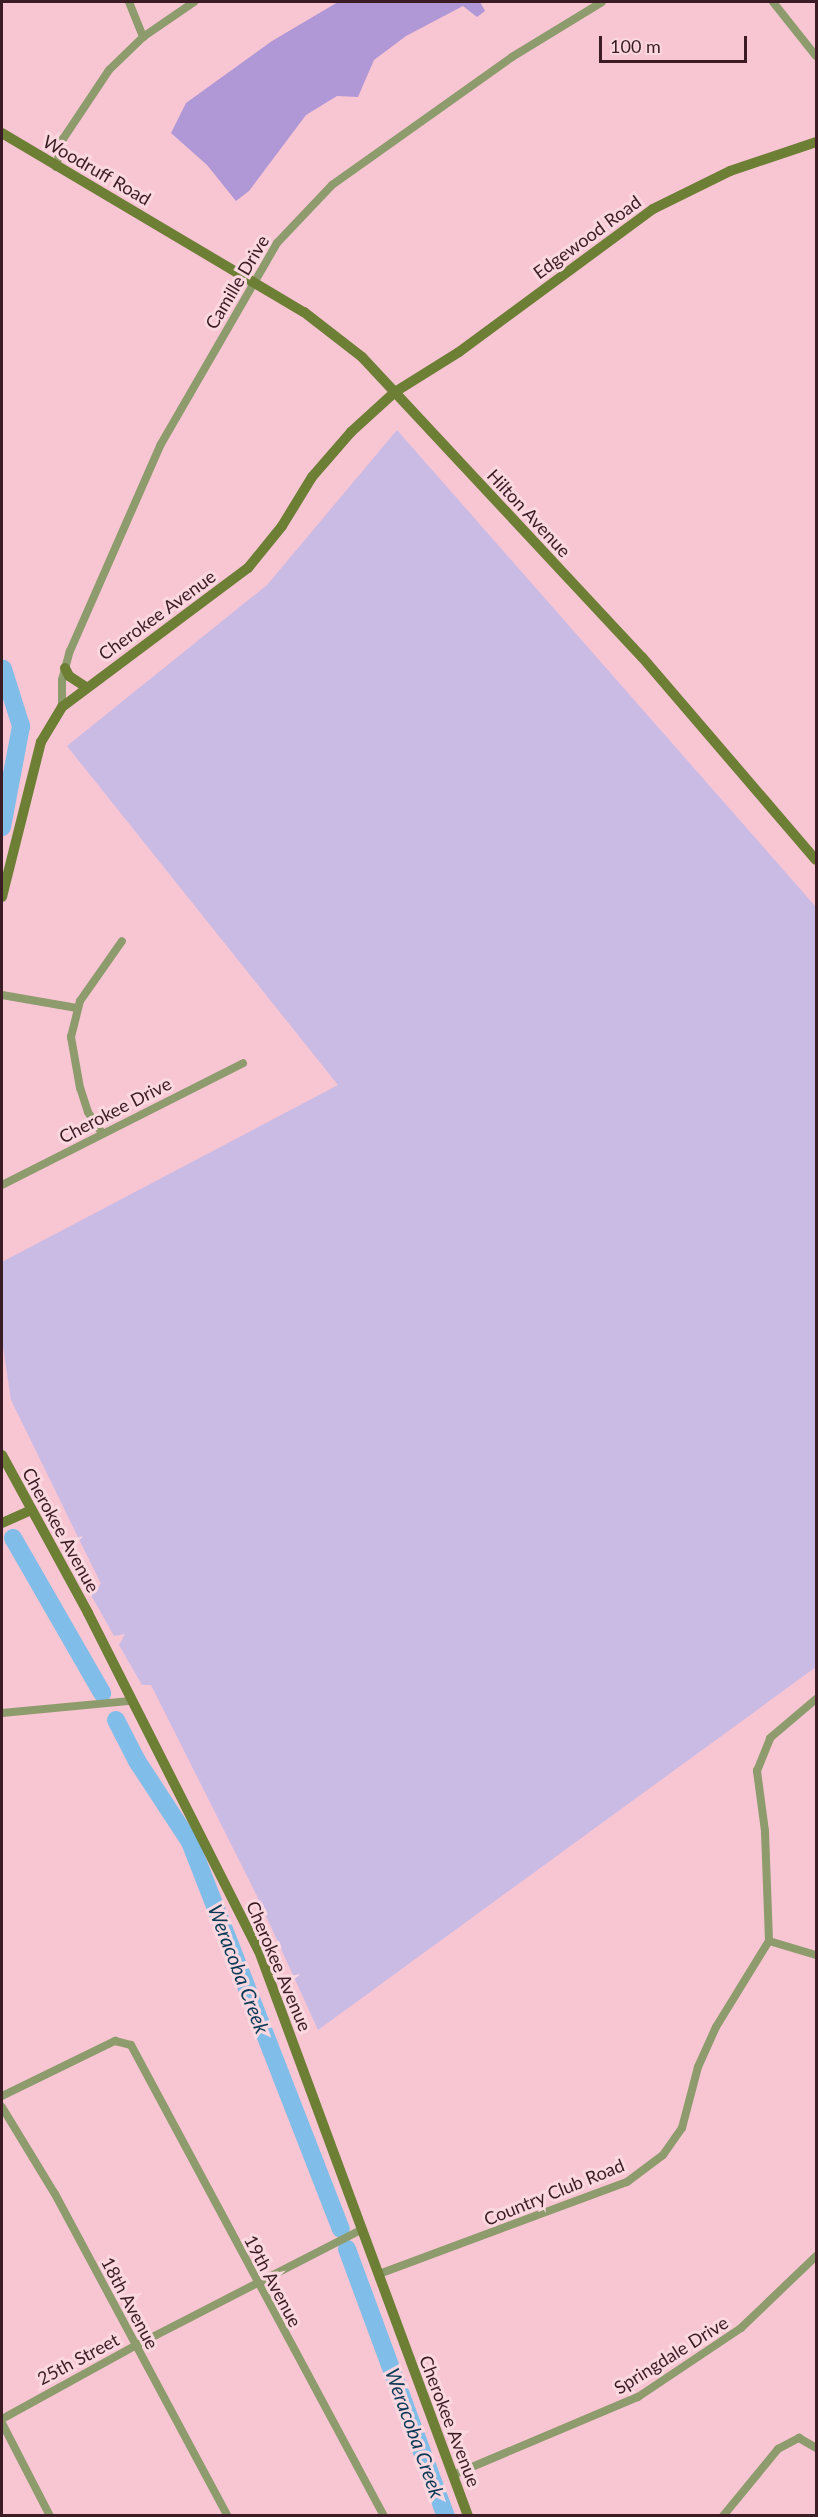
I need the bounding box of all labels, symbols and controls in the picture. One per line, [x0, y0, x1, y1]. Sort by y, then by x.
scale bar [602, 24, 750, 62]
text: 100 m [610, 35, 661, 57]
street label: Woodruff Road [39, 130, 155, 210]
street label: Edgewood Road [529, 191, 645, 283]
street label: Camille Drive [201, 231, 273, 333]
street label: Hilton Avenue [483, 464, 575, 562]
street label: Cherokee Avenue [94, 565, 220, 665]
street label: Cherokee Drive [55, 1072, 175, 1148]
street label: Cherokee Avenue [18, 1464, 104, 1596]
street label: Cherokee Avenue [242, 1897, 316, 2035]
water label: Weracoba Creek [203, 1901, 275, 2037]
street label: Country Club Road [481, 2154, 627, 2230]
street label: 19th Avenue [240, 2231, 306, 2331]
street label: 18th Avenue [97, 2253, 163, 2353]
street label: Springdale Drive [610, 2311, 732, 2399]
street label: 25th Street [33, 2328, 123, 2390]
street label: Cherokee Avenue [415, 2352, 485, 2490]
water label: Weracoba Creek [380, 2365, 450, 2501]

